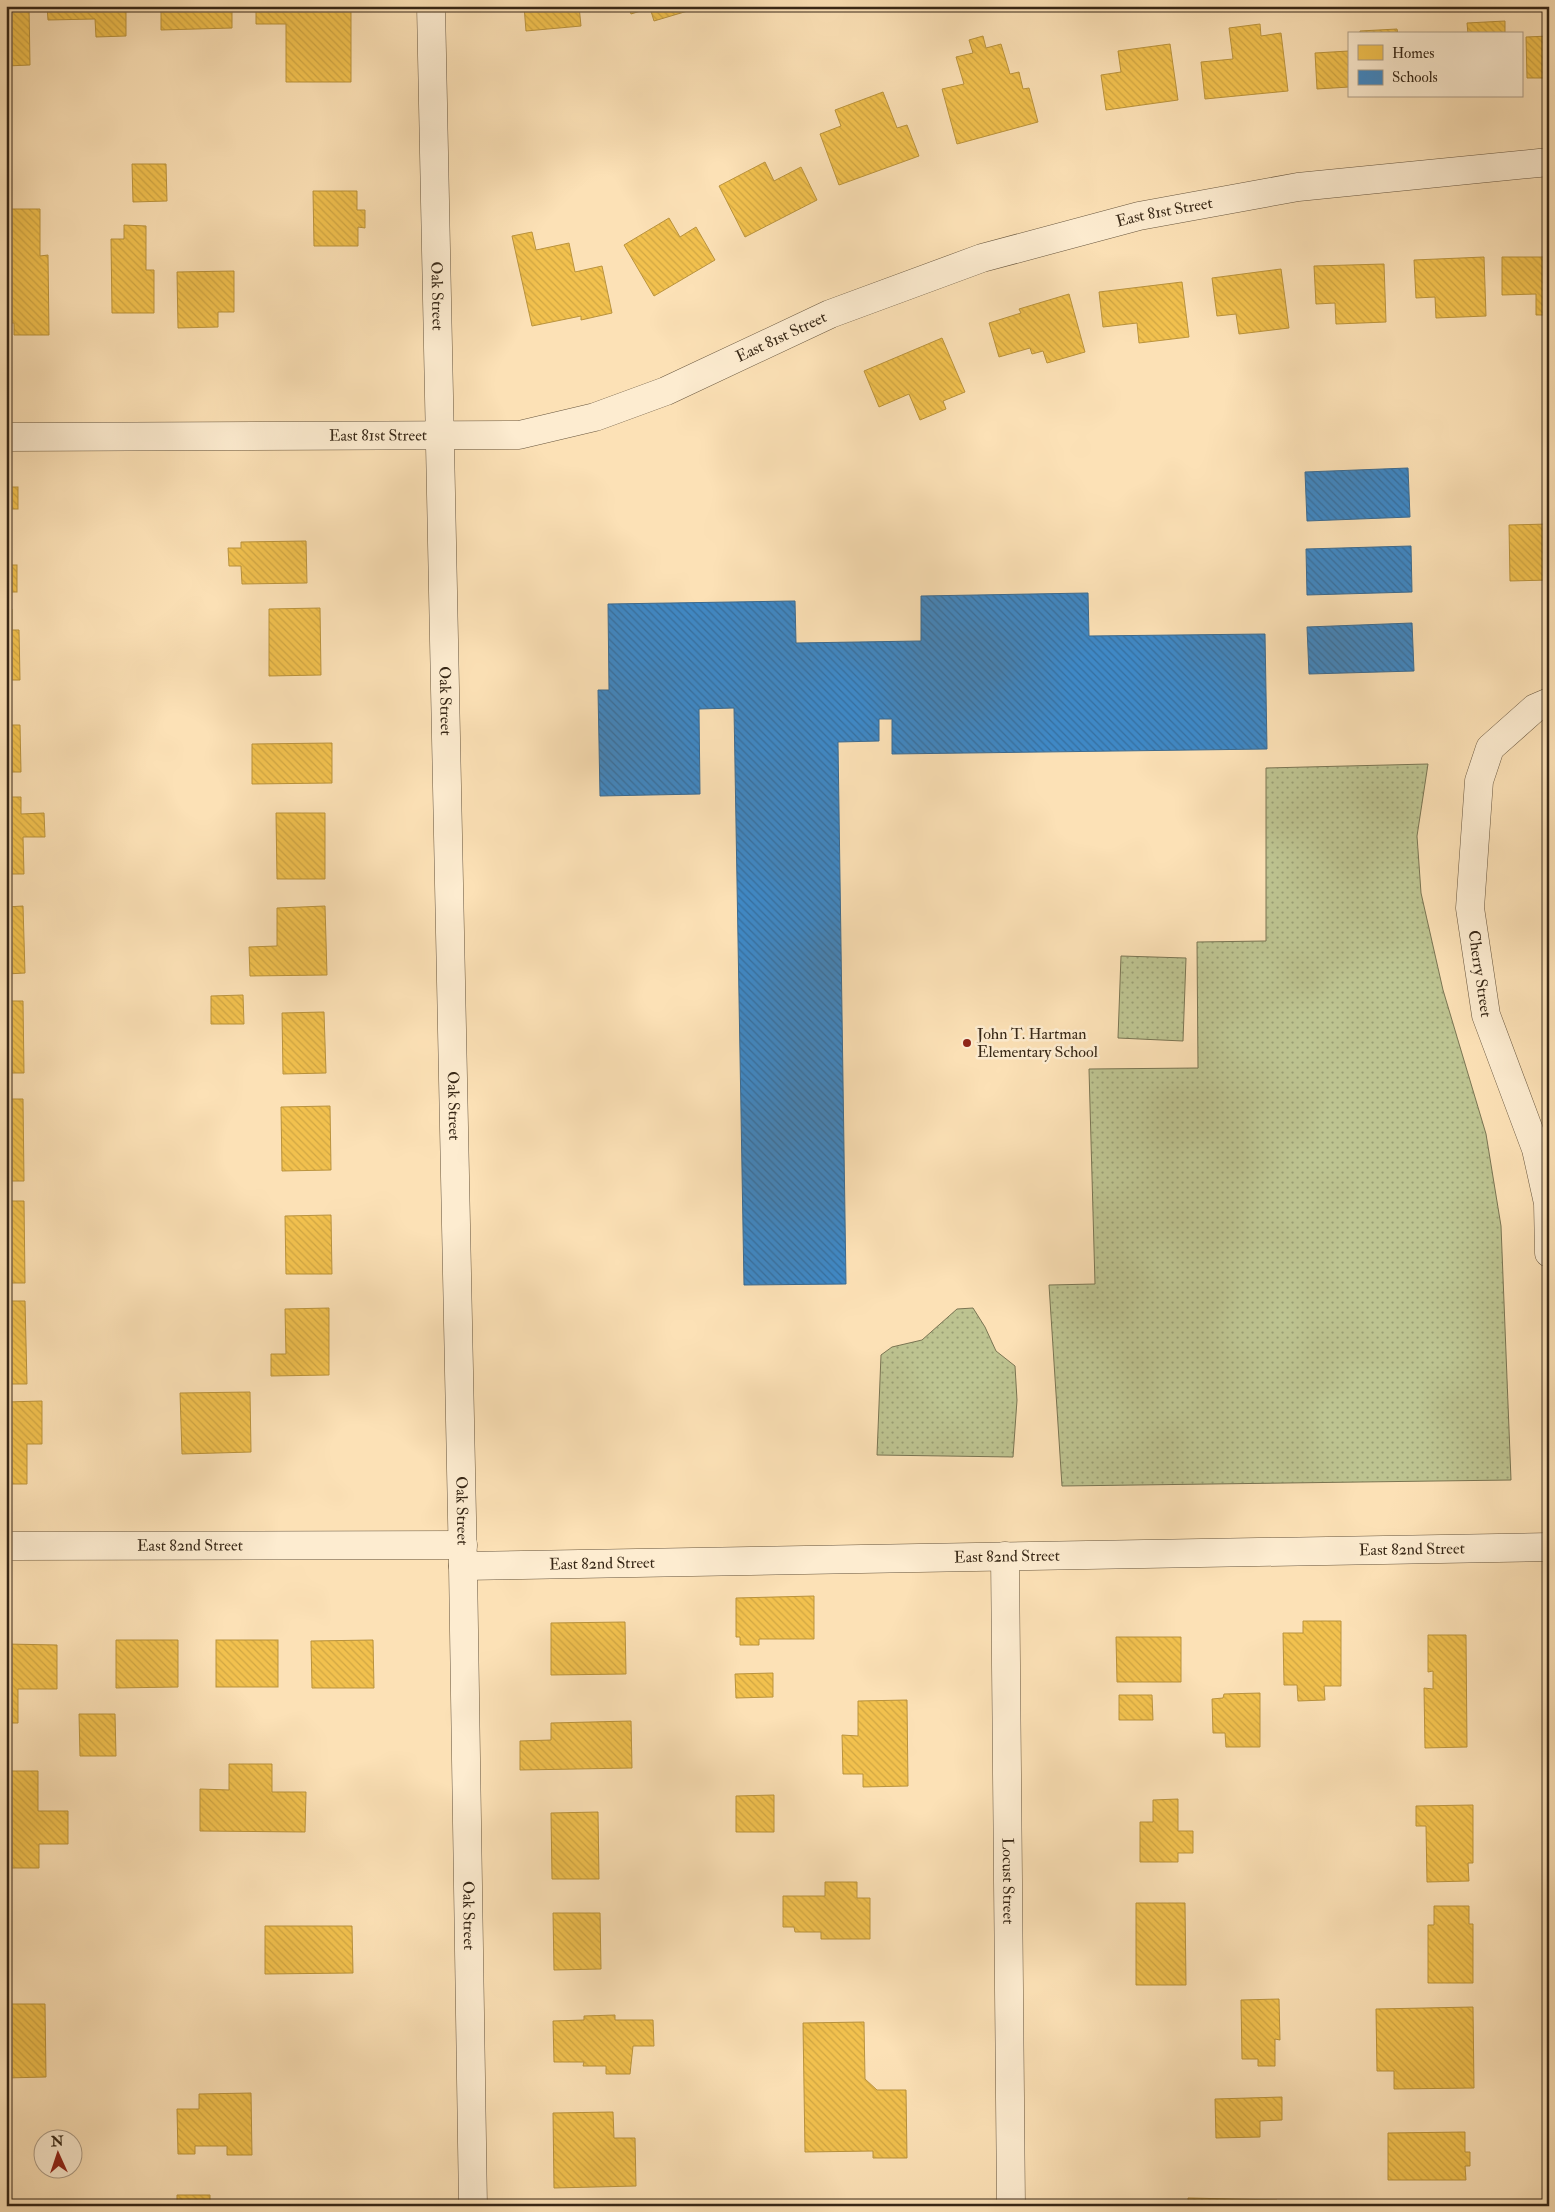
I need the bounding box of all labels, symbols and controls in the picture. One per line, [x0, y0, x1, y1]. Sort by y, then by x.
legend [1348, 32, 1522, 98]
text: Homes [1392, 44, 1434, 63]
text: Schools [1392, 68, 1438, 87]
street label: East 81st Street [1114, 193, 1214, 232]
street label: Oak Street [426, 261, 448, 331]
street label: East 81st Street [733, 307, 830, 367]
street label: East 81st Street [329, 425, 427, 446]
street label: Oak Street [435, 666, 456, 736]
street label: Cherry Street [1463, 929, 1496, 1019]
place label: John T. Hartman Elementary School [976, 1024, 1098, 1062]
marker: John T. Hartman Elementary School [961, 1037, 973, 1049]
street label: Oak Street [443, 1071, 464, 1141]
street label: Oak Street [451, 1476, 473, 1545]
street label: East 82nd Street [137, 1535, 243, 1556]
street label: East 82nd Street [1359, 1538, 1465, 1560]
street label: East 82nd Street [954, 1546, 1060, 1567]
street label: East 82nd Street [549, 1553, 655, 1574]
street label: Locust Street [998, 1838, 1018, 1924]
street label: Oak Street [458, 1881, 479, 1950]
north arrow [32, 2130, 82, 2180]
text: N [50, 2133, 65, 2150]

